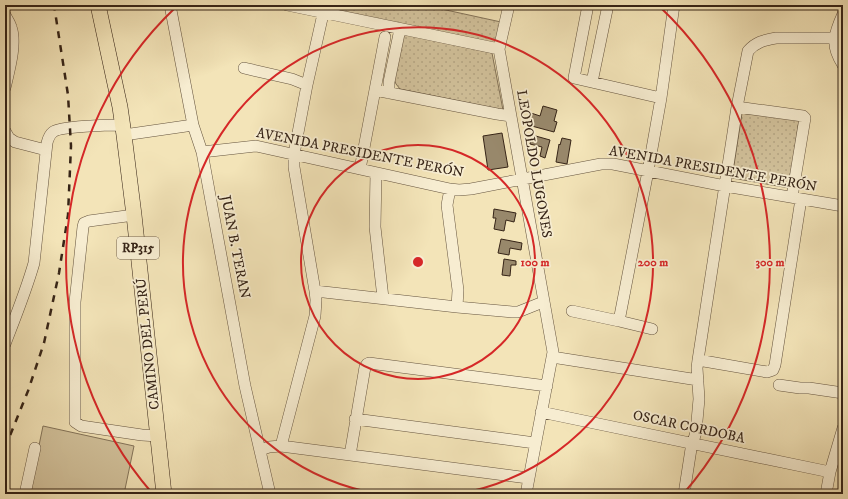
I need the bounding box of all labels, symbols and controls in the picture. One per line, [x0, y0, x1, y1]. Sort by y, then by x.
street label: LEOPOLDO LUGONES [512, 89, 556, 239]
street label: AVENIDA PRESIDENTE PERÓN [255, 124, 466, 182]
street label: AVENIDA PRESIDENTE PERÓN [608, 142, 819, 196]
street label: JUAN B. TERAN [216, 192, 254, 301]
road number: RP315 [117, 237, 159, 259]
centre of rings [411, 255, 425, 269]
text: 100 m [521, 255, 549, 270]
text: 200 m [638, 255, 668, 270]
text: 300 m [756, 255, 784, 270]
street label: CAMINO DEL PERÚ [132, 277, 164, 411]
street label: OSCAR CORDOBA [631, 406, 748, 448]

